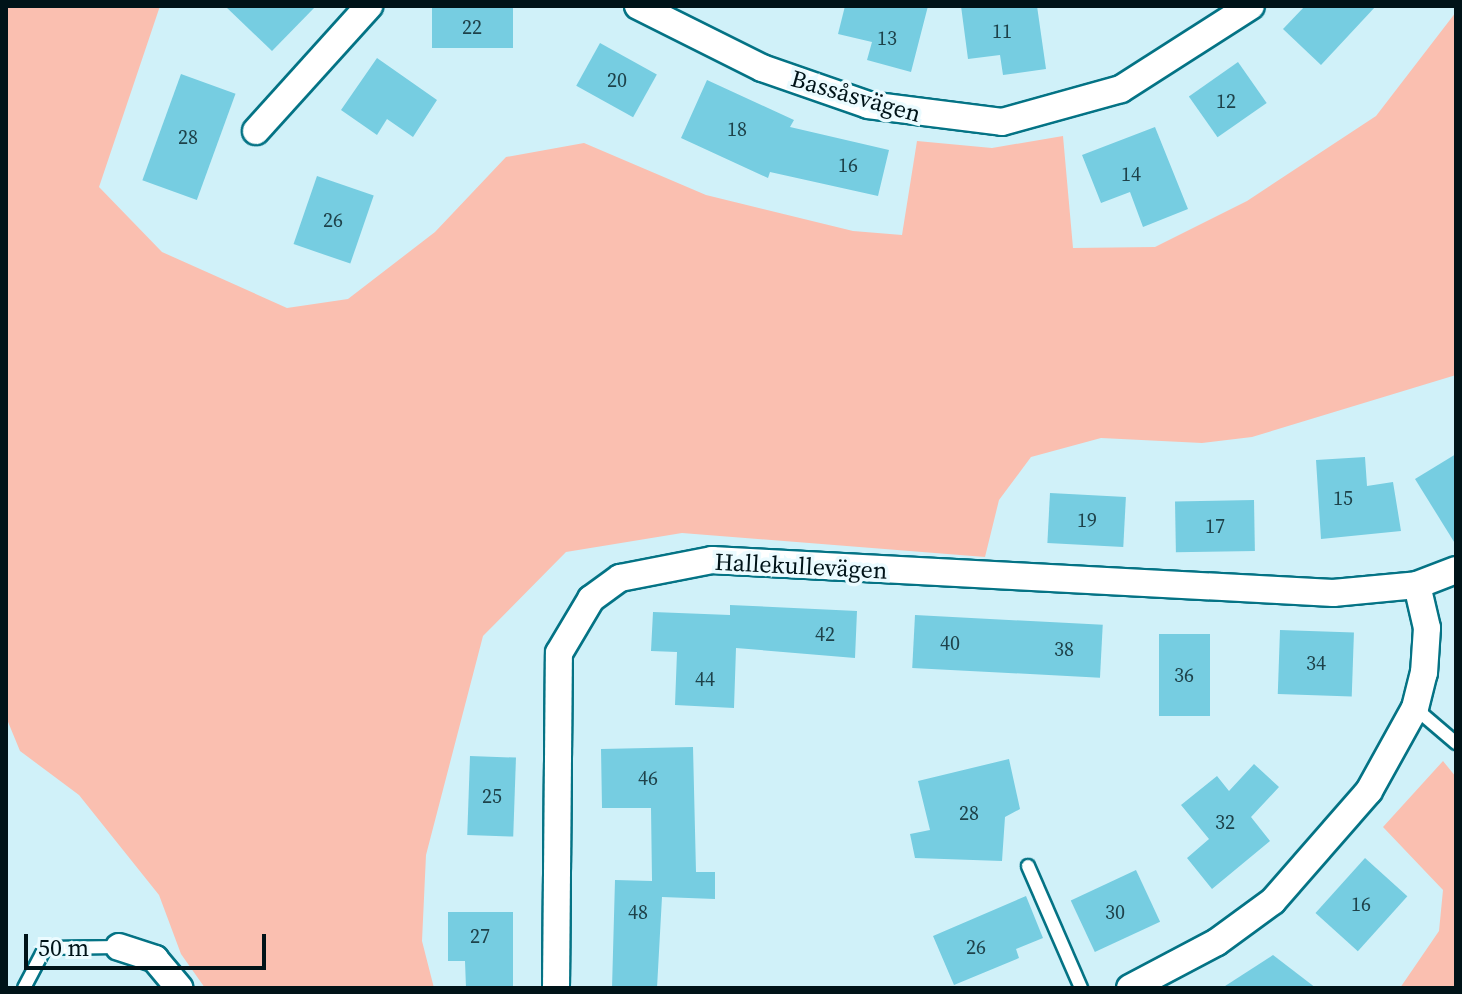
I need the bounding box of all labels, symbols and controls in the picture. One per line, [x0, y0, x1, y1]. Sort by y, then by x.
house number: 22 [462, 15, 482, 39]
house number: 11 [992, 19, 1012, 43]
house number: 13 [877, 26, 897, 50]
street label: Bassåsvägen [788, 64, 924, 128]
house number: 20 [607, 68, 627, 92]
house number: 12 [1216, 89, 1236, 113]
house number: 18 [727, 117, 747, 141]
house number: 28 [178, 125, 198, 149]
house number: 16 [838, 153, 858, 177]
house number: 14 [1121, 162, 1141, 186]
house number: 26 [323, 208, 343, 232]
house number: 15 [1333, 486, 1353, 510]
house number: 19 [1077, 508, 1097, 532]
house number: 17 [1205, 514, 1225, 538]
street label: Hallekullevägen [714, 547, 888, 585]
house number: 42 [815, 622, 835, 646]
house number: 40 [940, 631, 960, 655]
house number: 38 [1054, 637, 1074, 661]
house number: 34 [1306, 651, 1326, 675]
house number: 36 [1174, 663, 1194, 687]
house number: 44 [695, 667, 715, 691]
house number: 46 [638, 766, 658, 790]
house number: 25 [482, 784, 502, 808]
house number: 28 [959, 801, 979, 825]
house number: 32 [1215, 810, 1235, 834]
house number: 16 [1351, 892, 1371, 916]
house number: 48 [628, 900, 648, 924]
house number: 30 [1105, 900, 1125, 924]
scale bar [28, 918, 270, 968]
house number: 27 [470, 924, 490, 948]
text: 50 m [38, 931, 89, 964]
house number: 26 [966, 935, 986, 959]

